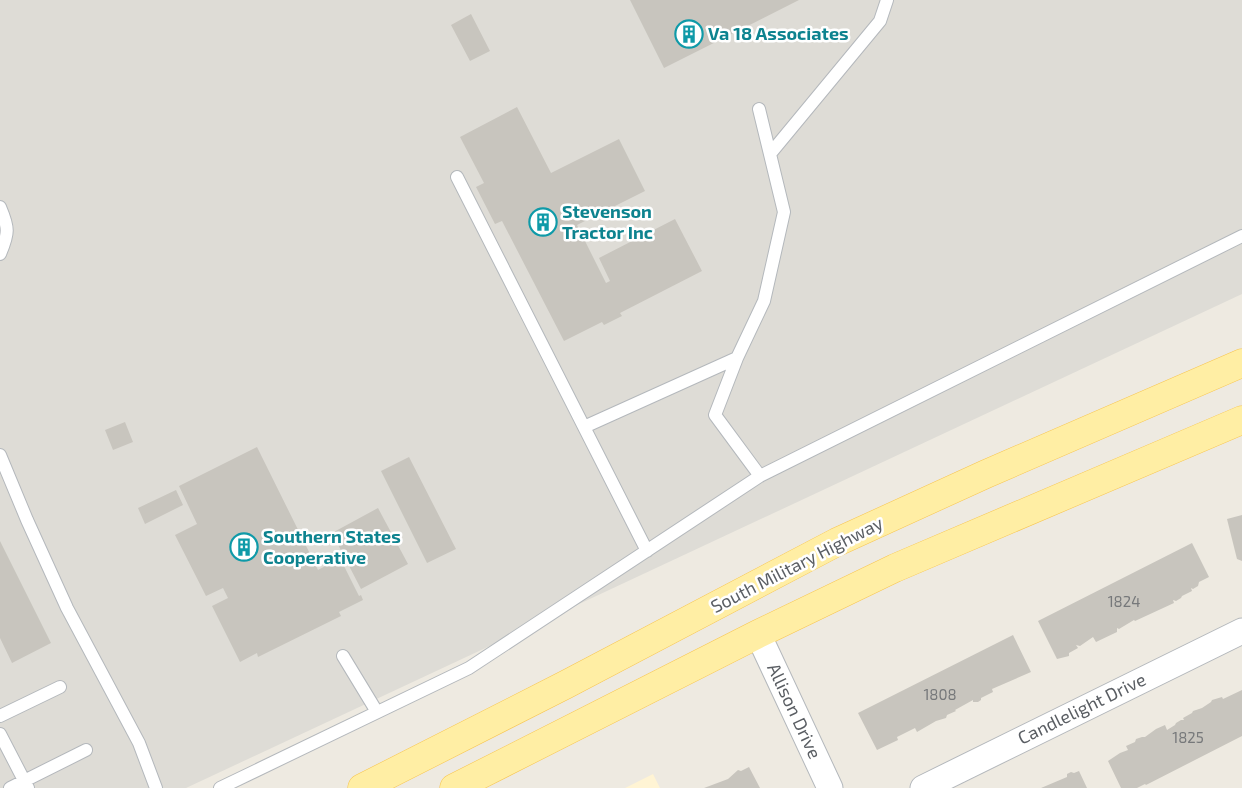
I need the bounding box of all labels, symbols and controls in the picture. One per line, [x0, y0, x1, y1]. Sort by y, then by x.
building icon: Va 18 Associates [674, 19, 704, 49]
place label: Va 18 Associates [708, 22, 849, 44]
place label: Stevenson Tractor Inc [562, 200, 653, 243]
building icon: Stevenson Tractor Inc [528, 207, 558, 237]
street label: South Military Highway [707, 511, 887, 617]
place label: Southern States Cooperative [263, 525, 401, 568]
building icon: Southern States Cooperative [229, 532, 259, 562]
house number: 1824 [1108, 592, 1140, 610]
street label: Allison Drive [763, 659, 827, 762]
street label: Candlelight Drive [1014, 668, 1149, 749]
house number: 1808 [923, 685, 957, 703]
house number: 1825 [1172, 728, 1204, 746]

